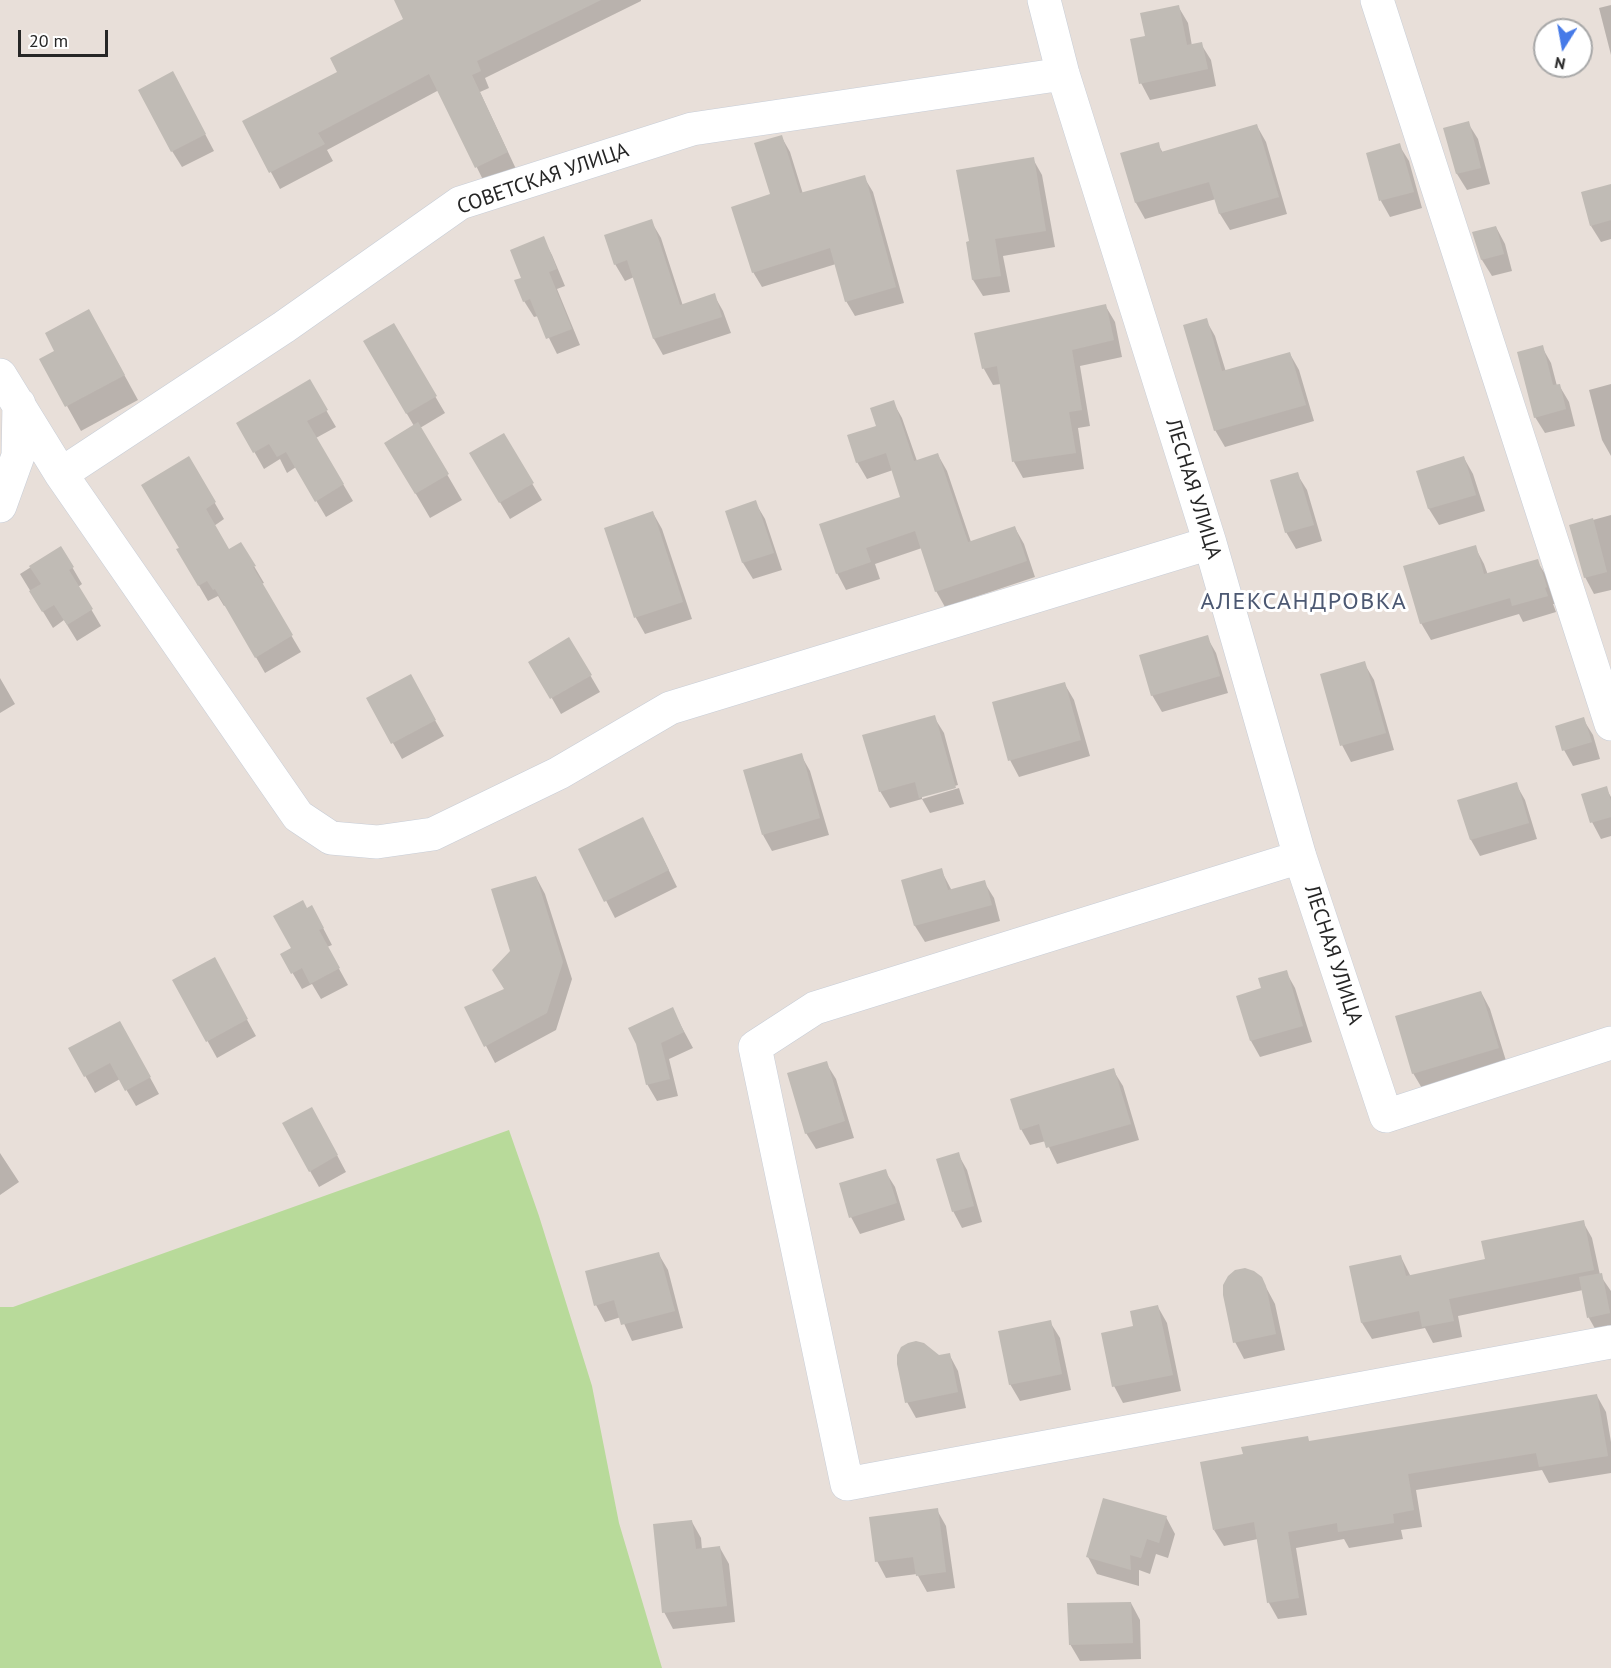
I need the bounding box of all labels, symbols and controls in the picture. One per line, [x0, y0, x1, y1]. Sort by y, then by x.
scale bar [21, 18, 111, 56]
north arrow [1533, 18, 1593, 78]
text: 20 m [29, 29, 68, 52]
text: N [1553, 53, 1567, 75]
street label: СОВЕТСКАЯ УЛИЦА [454, 138, 632, 220]
street label: ЛЕСНАЯ УЛИЦА [1160, 416, 1226, 562]
district label: АЛЕКСАНДРОВКА [1201, 588, 1407, 616]
street label: ЛЕСНАЯ УЛИЦА [1299, 882, 1367, 1028]

